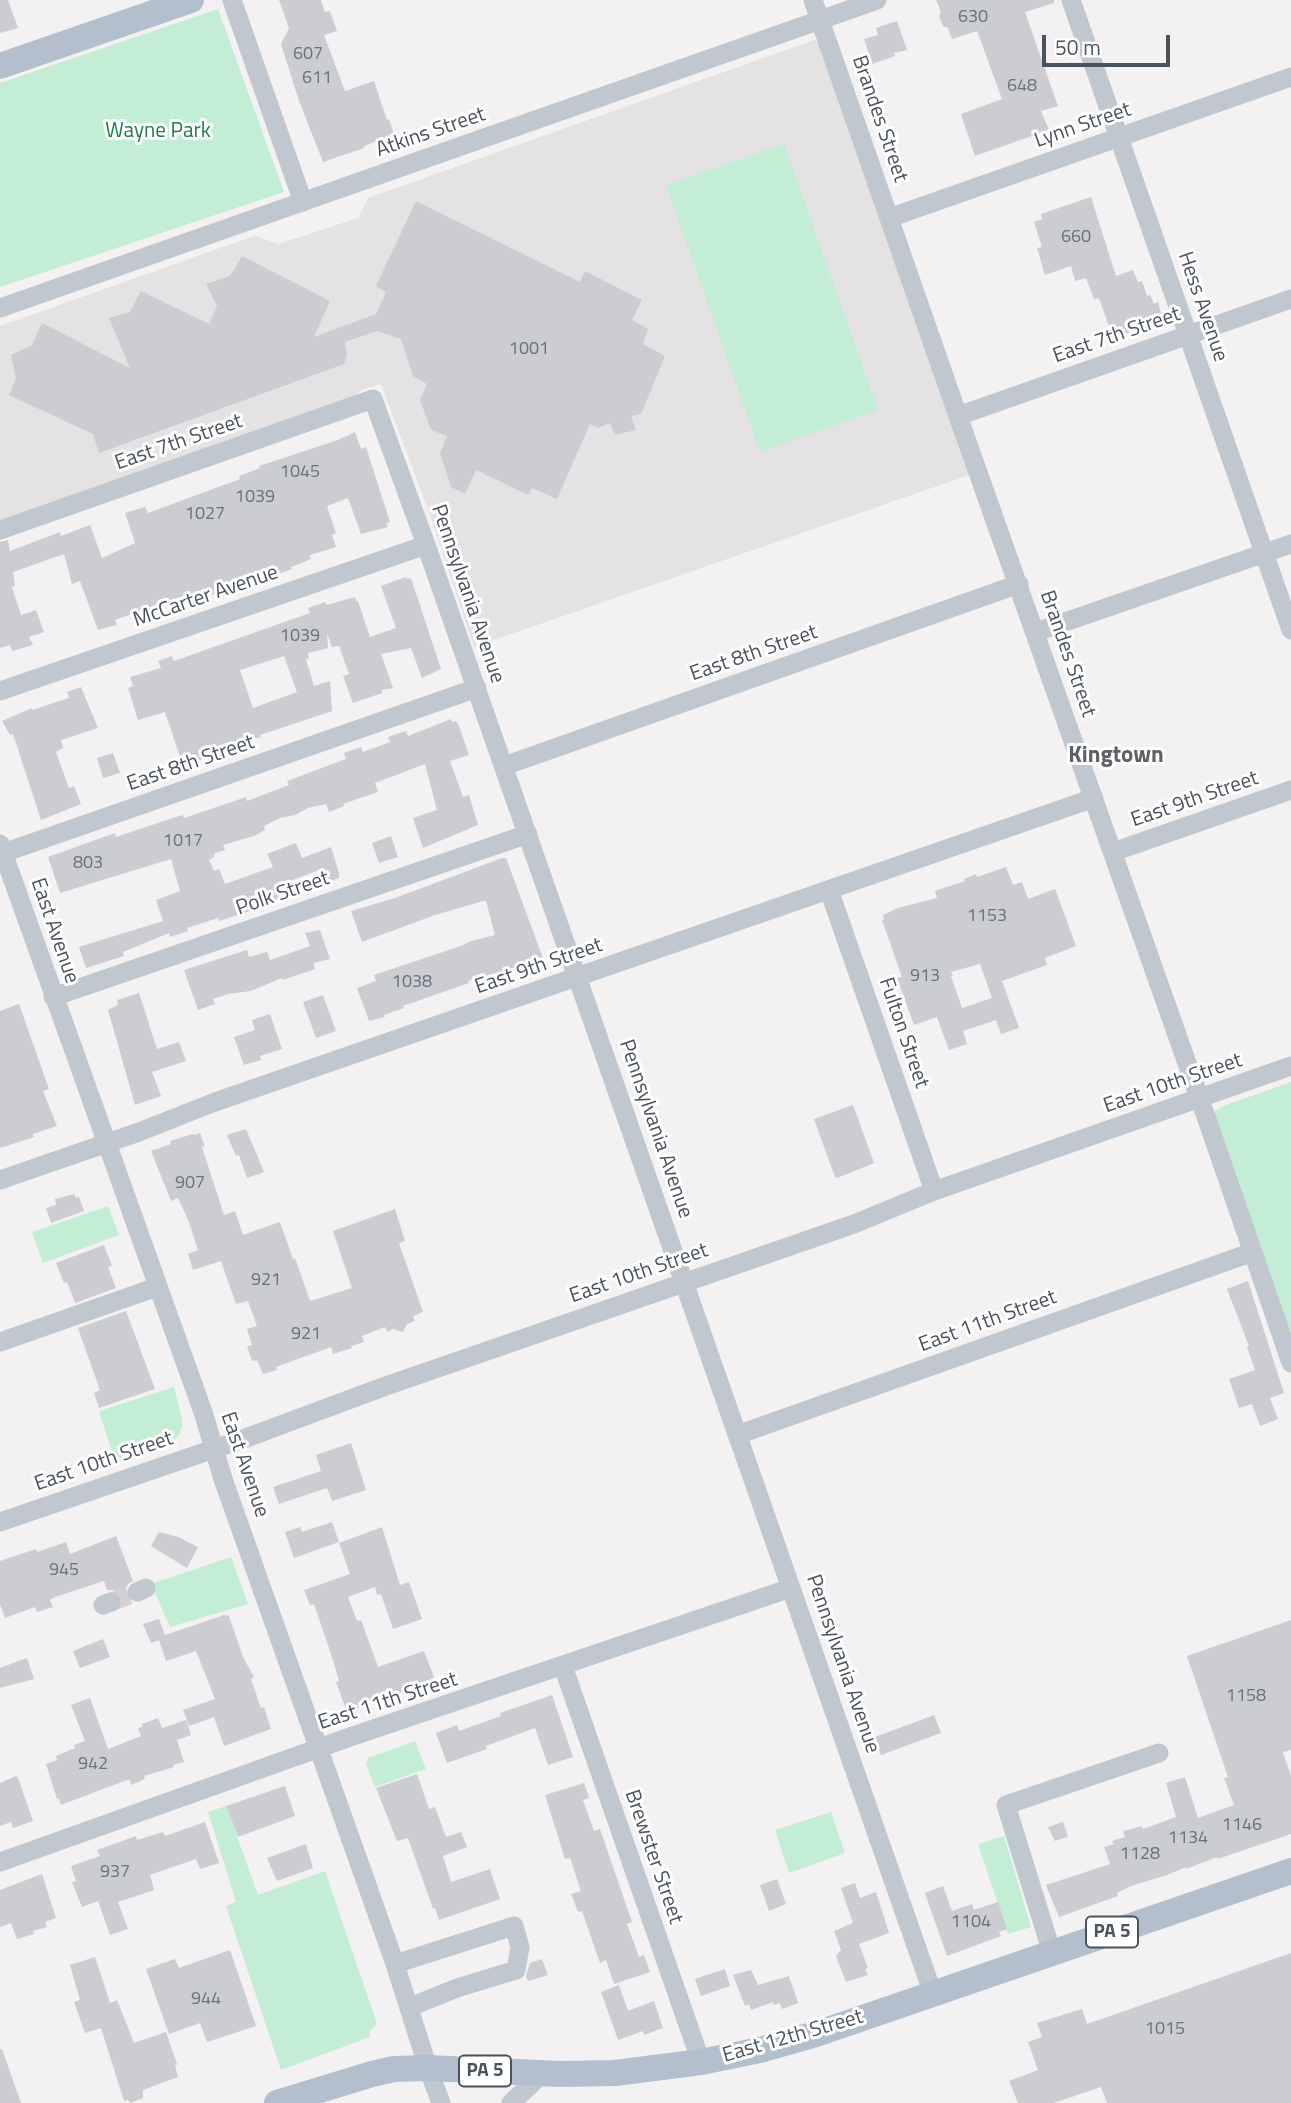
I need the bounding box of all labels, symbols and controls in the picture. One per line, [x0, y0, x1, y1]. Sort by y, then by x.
house number: 630 [958, 7, 988, 29]
scale bar [1046, 21, 1174, 65]
text: 50 m [1055, 31, 1101, 63]
house number: 607 [293, 44, 323, 66]
street label: Brandes Street [846, 52, 912, 186]
house number: 611 [302, 68, 332, 90]
house number: 648 [1007, 76, 1037, 98]
street label: Lynn Street [1031, 98, 1135, 154]
street label: Atkins Street [373, 103, 489, 163]
park label: Wayne Park [105, 119, 211, 145]
house number: 660 [1061, 227, 1091, 249]
street label: Hess Avenue [1171, 249, 1233, 365]
street label: East 7th Street [1050, 302, 1184, 370]
house number: 1001 [509, 339, 549, 361]
street label: East 7th Street [112, 409, 246, 477]
house number: 1045 [280, 462, 320, 484]
house number: 1039 [235, 487, 275, 509]
street label: Pennsylvania Avenue [425, 501, 509, 687]
house number: 1027 [185, 504, 225, 526]
street label: McCarter Avenue [130, 560, 282, 634]
street label: Brandes Street [1034, 587, 1100, 721]
street label: East 8th Street [687, 620, 821, 688]
house number: 1039 [280, 626, 320, 648]
street label: East 8th Street [124, 730, 258, 798]
district label: Kingtown [1068, 742, 1164, 770]
street label: East 9th Street [1128, 766, 1262, 834]
house number: 1017 [163, 831, 203, 853]
house number: 803 [73, 853, 103, 875]
street label: Polk Street [233, 866, 333, 922]
street label: East Avenue [24, 875, 84, 987]
house number: 1153 [967, 906, 1007, 928]
street label: East 9th Street [472, 933, 606, 1001]
house number: 913 [910, 966, 940, 988]
house number: 1038 [392, 972, 432, 994]
street label: Fulton Street [872, 974, 934, 1092]
street label: Pennsylvania Avenue [613, 1036, 697, 1222]
street label: East 10th Street [1100, 1049, 1246, 1119]
house number: 907 [175, 1173, 205, 1195]
street label: East 10th Street [566, 1239, 712, 1309]
house number: 921 [251, 1270, 281, 1292]
street label: East 11th Street [916, 1285, 1060, 1359]
house number: 921 [291, 1324, 321, 1346]
street label: East Avenue [214, 1409, 274, 1521]
street label: East 10th Street [31, 1427, 177, 1497]
house number: 945 [49, 1560, 79, 1582]
street label: Pennsylvania Avenue [800, 1571, 884, 1757]
street label: East 11th Street [315, 1668, 461, 1736]
house number: 1158 [1226, 1686, 1266, 1708]
house number: 942 [78, 1754, 108, 1776]
street label: Brewster Street [618, 1787, 688, 1927]
house number: 1146 [1222, 1815, 1262, 1837]
house number: 1134 [1168, 1828, 1208, 1850]
house number: 1128 [1120, 1844, 1160, 1866]
house number: 937 [100, 1862, 130, 1884]
house number: 1104 [951, 1912, 991, 1934]
road number: PA 5 [1086, 1916, 1138, 1948]
house number: 944 [191, 1989, 221, 2011]
street label: East 12th Street [720, 2005, 866, 2069]
house number: 1015 [1145, 2019, 1185, 2041]
road number: PA 5 [459, 2056, 511, 2086]

